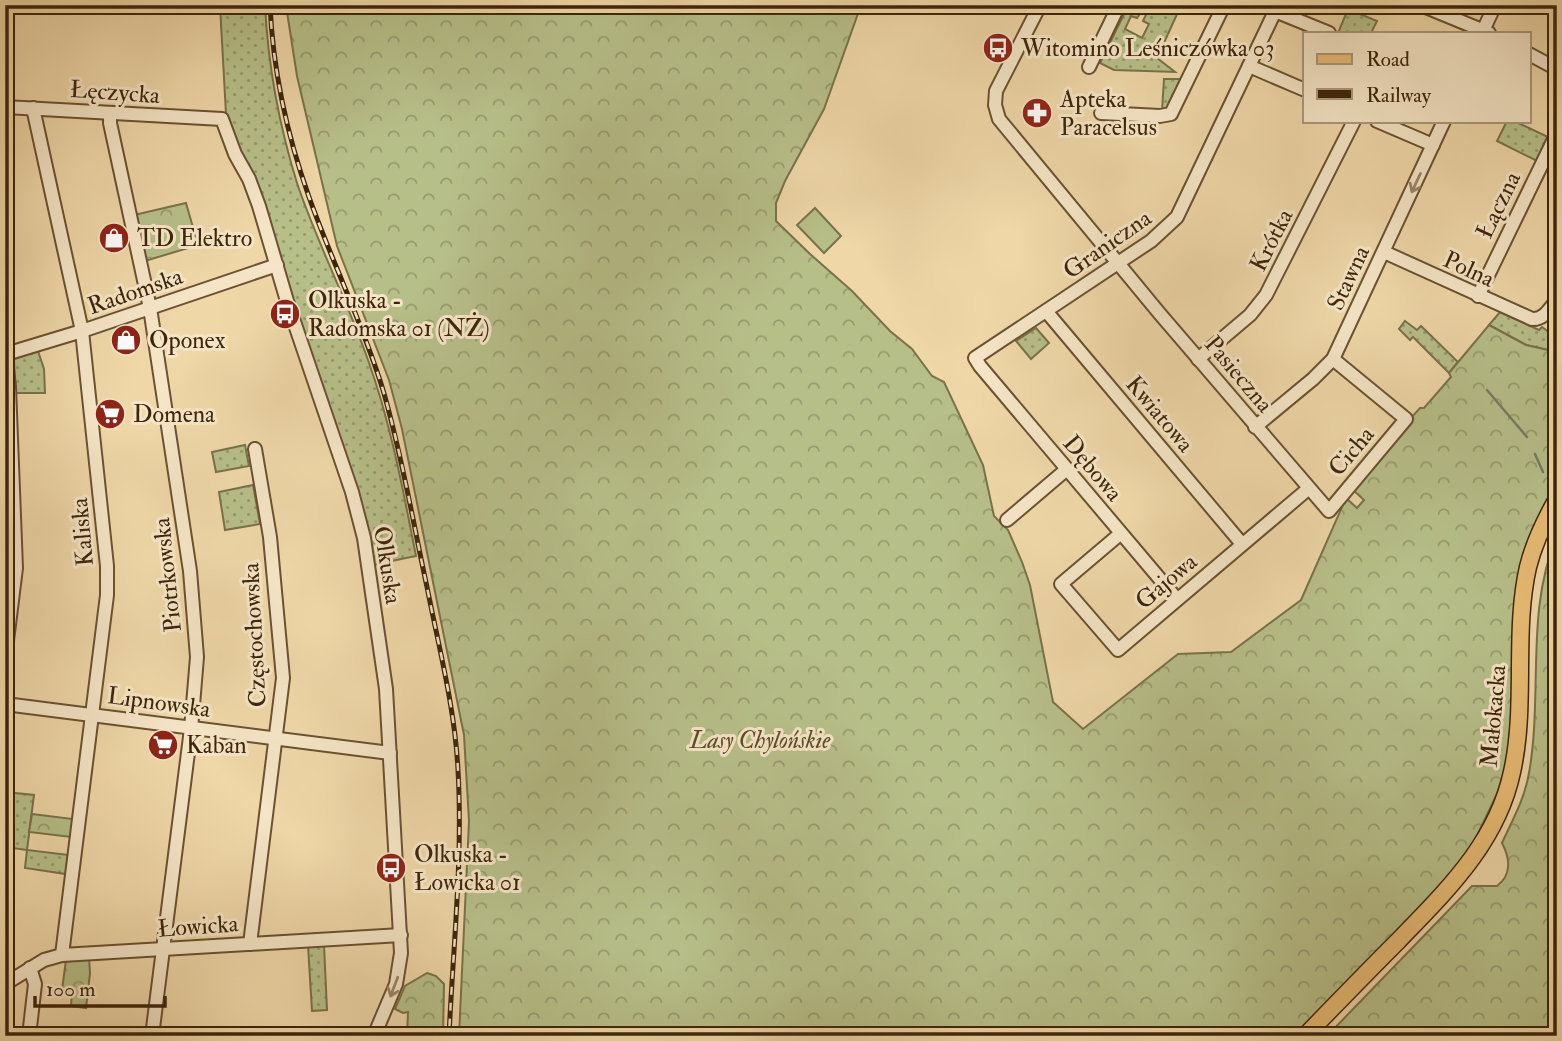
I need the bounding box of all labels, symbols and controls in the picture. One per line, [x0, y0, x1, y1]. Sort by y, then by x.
bus stop icon: Witomino Leśniczówka 03 [981, 31, 1015, 65]
legend [1303, 32, 1530, 122]
place label: Witomino Leśniczówka 03 [1020, 33, 1274, 64]
text: Road [1366, 46, 1411, 73]
street label: Łęczycka [69, 74, 162, 111]
text: Railway [1366, 82, 1432, 109]
place label: Apteka Paracelsus [1059, 84, 1157, 143]
pharmacy icon: Apteka Paracelsus [1020, 96, 1054, 130]
street label: Łączna [1469, 166, 1528, 244]
one-way arrow [1409, 172, 1422, 193]
street label: Graniczna [1057, 202, 1159, 286]
street label: Krótka [1243, 203, 1301, 277]
shop icon: TD Elektro [97, 221, 131, 255]
place label: TD Elektro [137, 223, 252, 254]
street label: Stawna [1320, 240, 1377, 315]
street label: Polna [1438, 244, 1500, 295]
street label: Radomska [84, 260, 188, 322]
place label: Olkuska - Radomska 01 (NŻ) [308, 285, 490, 344]
bus stop icon: Olkuska - Radomska 01 (NŻ) [268, 297, 302, 331]
shop icon: Oponex [109, 323, 143, 357]
place label: Oponex [149, 325, 226, 356]
street label: Pasieczna [1197, 329, 1281, 420]
street label: Kwiatowa [1119, 370, 1201, 460]
supermarket icon: Domena [93, 397, 127, 431]
place label: Domena [133, 399, 216, 430]
street label: Cicha [1322, 419, 1382, 483]
street label: Dębowa [1056, 429, 1130, 509]
street label: Kaliska [64, 495, 101, 567]
street label: Piotrkowska [146, 515, 189, 634]
street label: Olkuska [366, 524, 409, 607]
street label: Gajowa [1129, 546, 1205, 616]
street label: Częstochowska [235, 561, 274, 708]
street label: Małokacka [1474, 663, 1513, 768]
street label: Lipnowska [105, 680, 214, 725]
park label: Lasy Chylońskie [689, 725, 831, 756]
supermarket icon: Kaban [146, 728, 180, 762]
place label: Kaban [186, 730, 247, 761]
place label: Olkuska - Łowicka 01 [414, 839, 521, 898]
bus stop icon: Olkuska - Łowicka 01 [374, 851, 408, 885]
street label: Łowicka [157, 908, 241, 945]
scale bar [35, 964, 164, 1008]
one-way arrow [387, 975, 399, 997]
text: 100 m [46, 976, 96, 1003]

